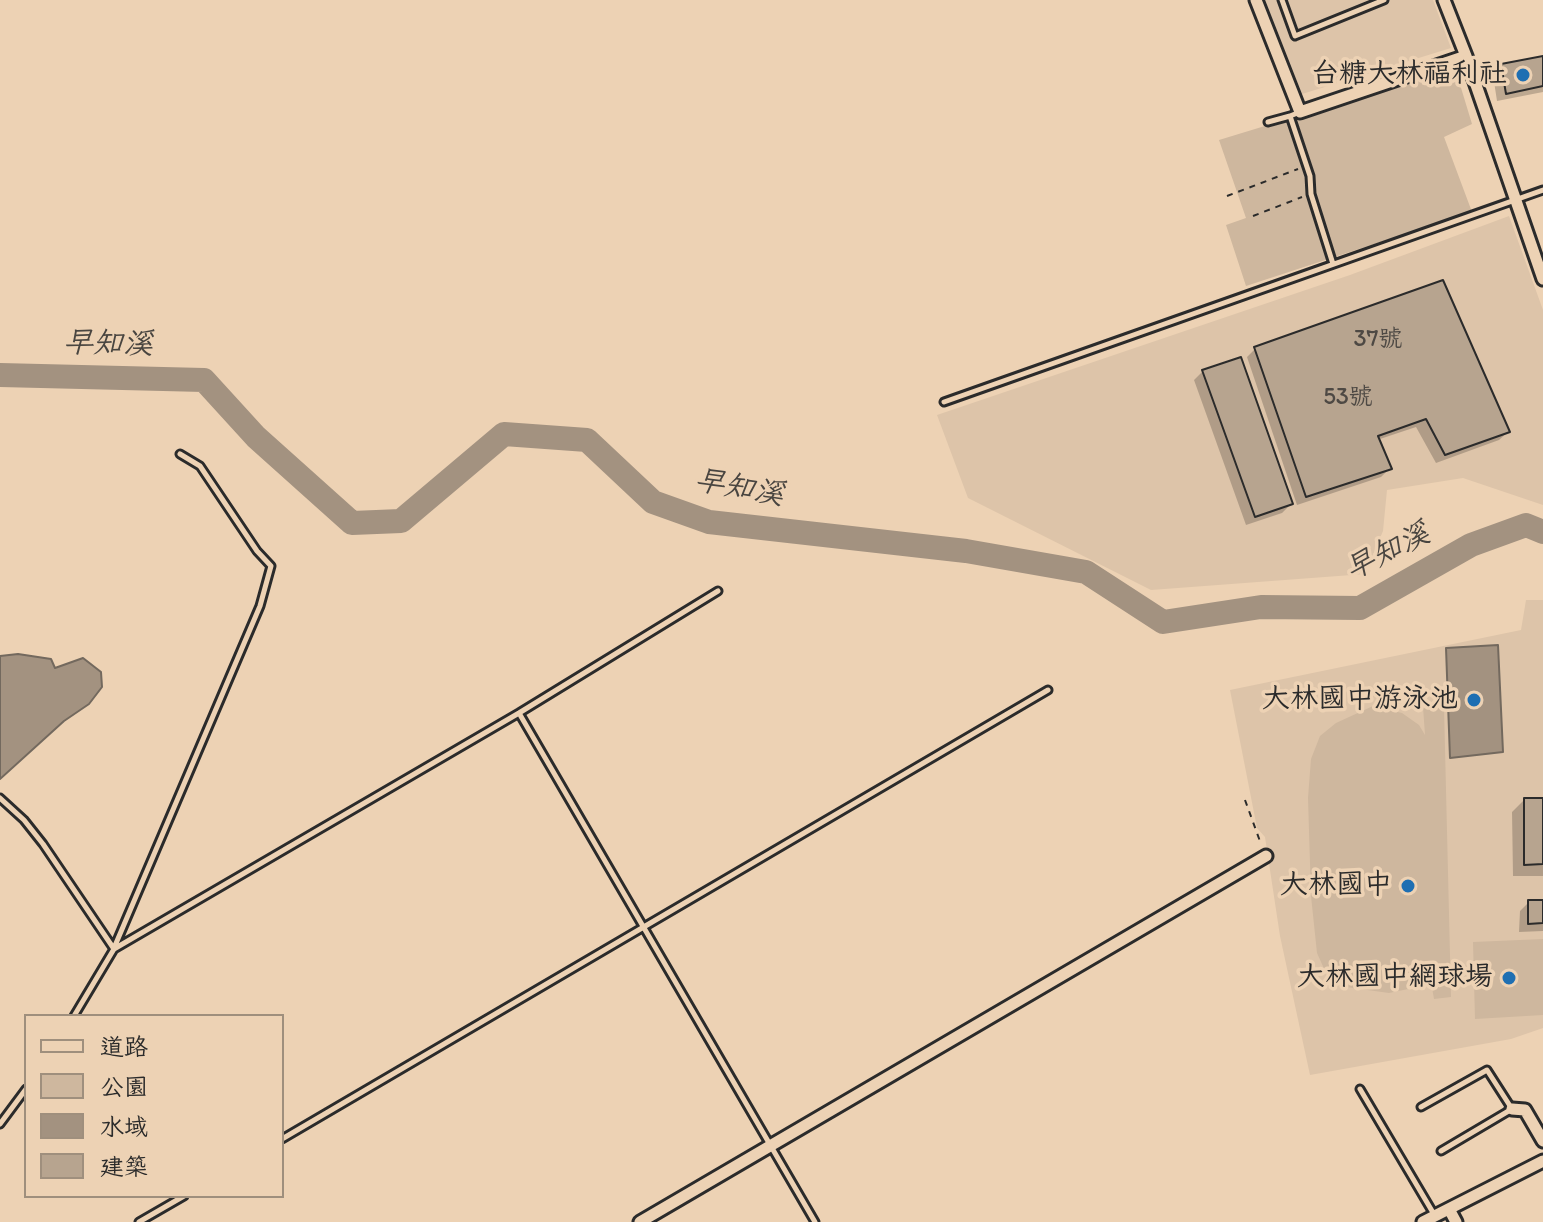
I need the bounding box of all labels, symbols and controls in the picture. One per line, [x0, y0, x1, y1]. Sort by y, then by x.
place label: 台糖大林福利社 [1311, 58, 1507, 92]
marker: 台糖大林福利社 [1514, 66, 1532, 84]
water label: 早知溪 [63, 326, 153, 364]
house number: 37號 [1354, 326, 1402, 354]
house number: 53號 [1323, 384, 1373, 412]
water label: 早知溪 [692, 463, 786, 515]
water label: 早知溪 [1340, 517, 1436, 589]
place label: 大林國中游泳池 [1262, 683, 1458, 717]
marker: 大林國中游泳池 [1465, 691, 1483, 709]
place label: 大林國中 [1280, 869, 1392, 903]
marker: 大林國中 [1399, 877, 1417, 895]
place label: 大林國中網球場 [1297, 961, 1493, 995]
marker: 大林國中網球場 [1500, 969, 1518, 987]
legend [24, 1014, 284, 1198]
text: 道路 [100, 1032, 148, 1061]
text: 公園 [100, 1072, 148, 1101]
text: 水域 [100, 1112, 148, 1141]
text: 建築 [100, 1152, 148, 1181]

